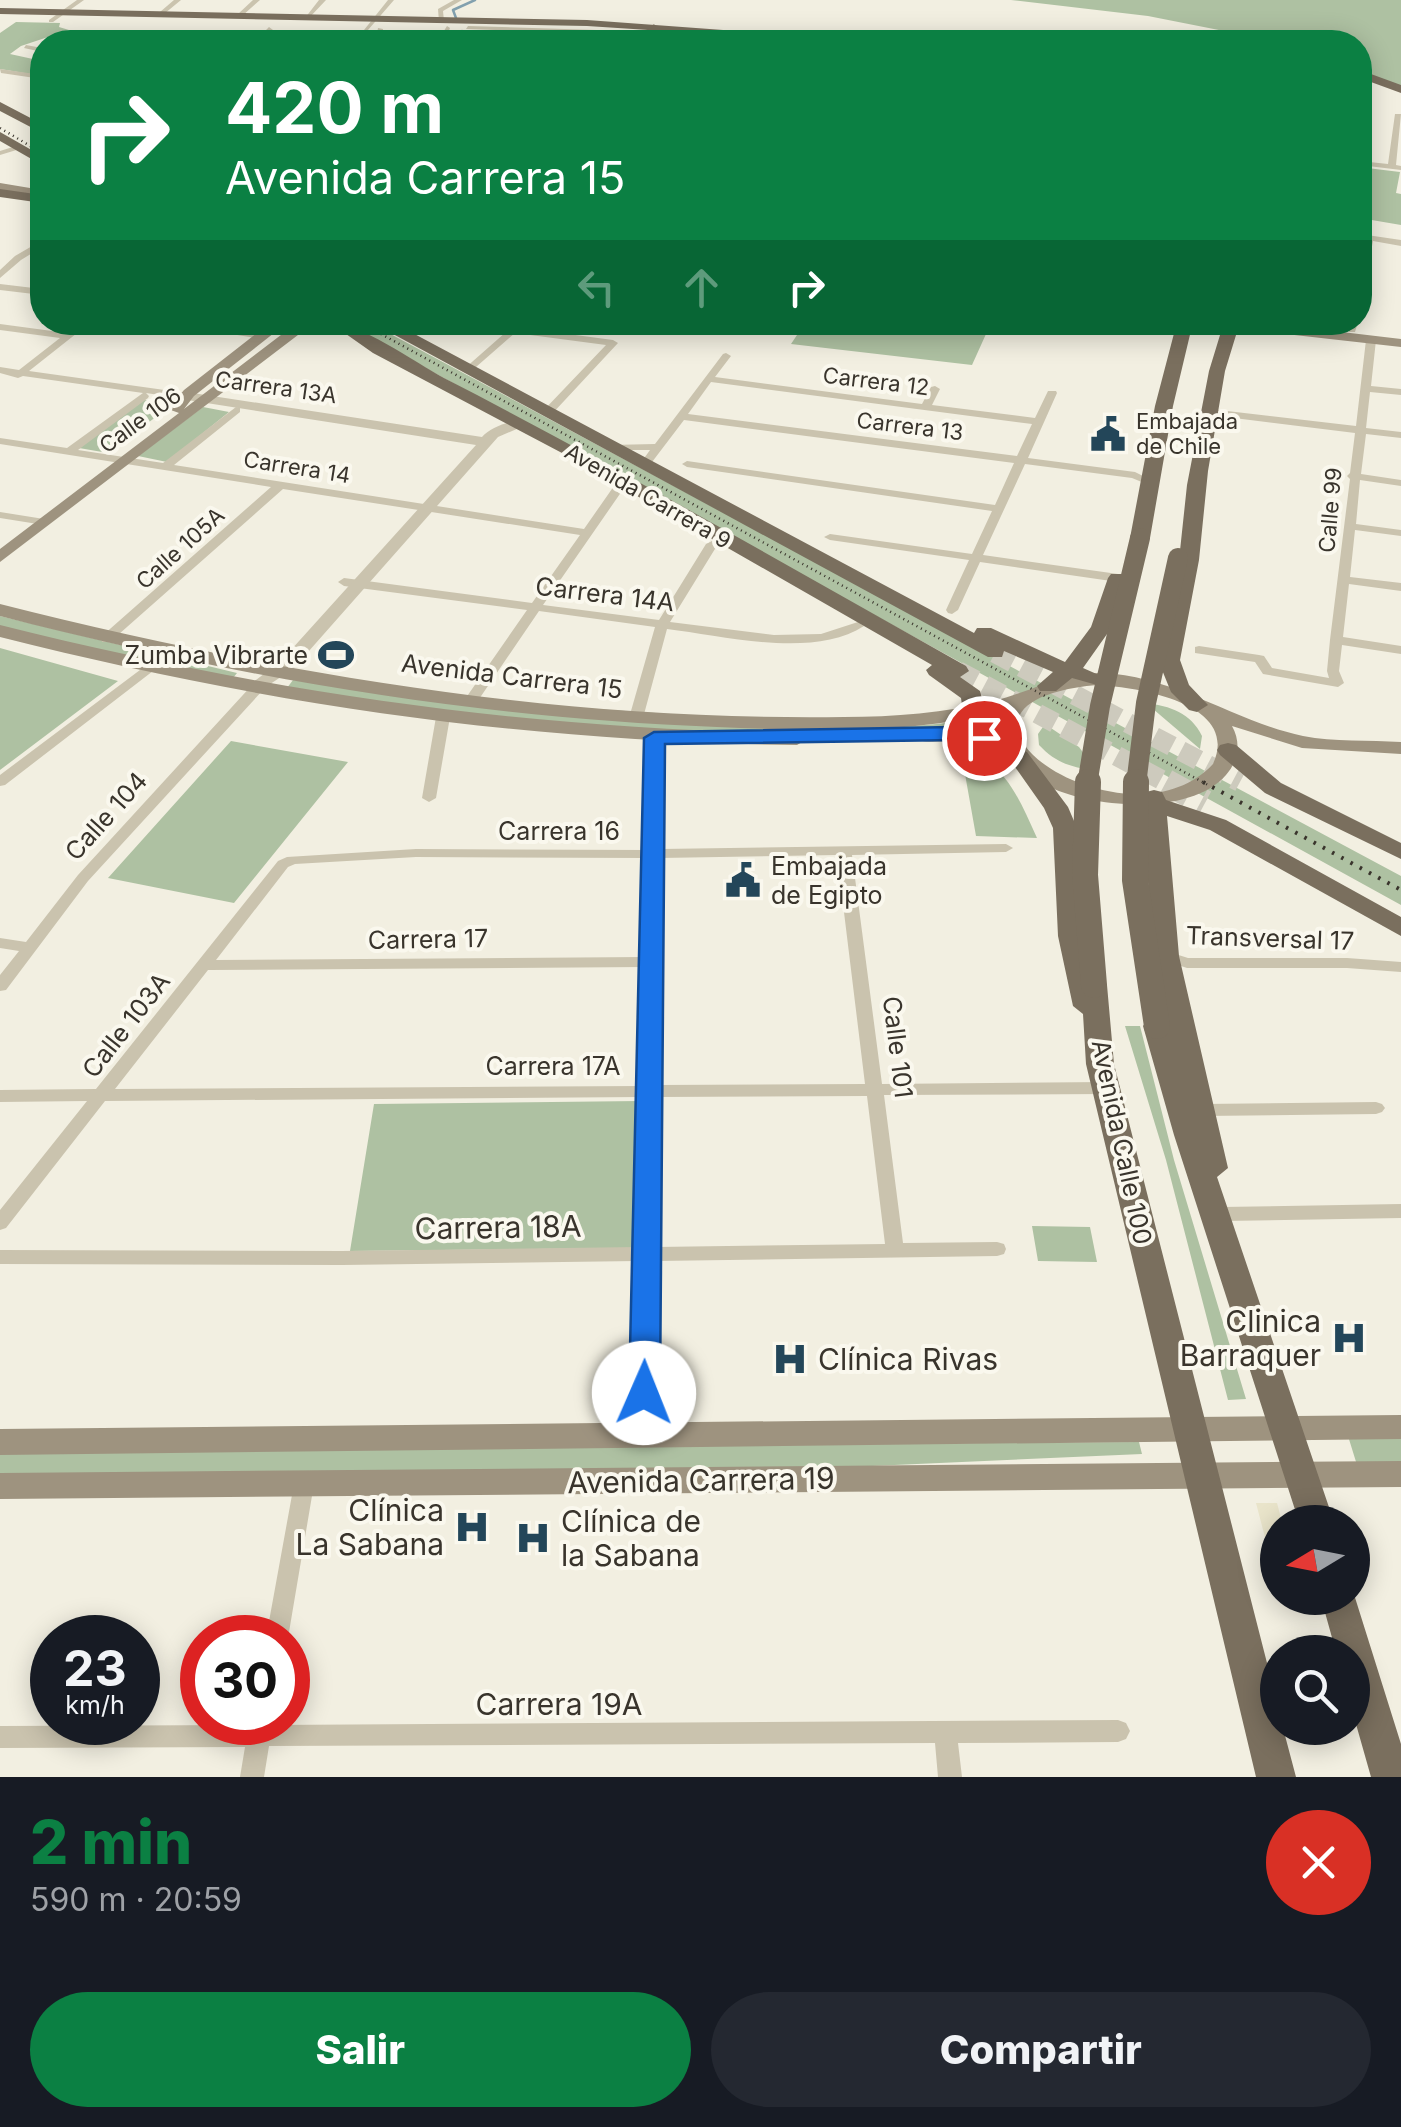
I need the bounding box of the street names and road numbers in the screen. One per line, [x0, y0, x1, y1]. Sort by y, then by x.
street label: Carrera 12 [821, 362, 931, 400]
street label: Carrera 13A [214, 366, 338, 408]
street label: Calle 106 [94, 382, 186, 458]
street label: Carrera 13 [855, 407, 965, 445]
street label: Avenida Carrera 9 [561, 438, 735, 554]
street label: Carrera 14 [242, 446, 352, 488]
street label: Calle 99 [1313, 466, 1347, 554]
street label: Calle 105A [131, 502, 229, 594]
street label: Carrera 14A [534, 571, 676, 617]
street label: Avenida Carrera 15 [400, 648, 624, 704]
street label: Calle 104 [59, 766, 153, 866]
street label: Carrera 16 [498, 816, 620, 846]
street label: Transversal 17 [1185, 920, 1355, 956]
street label: Carrera 17 [368, 923, 488, 955]
street label: Calle 103A [76, 967, 176, 1083]
street label: Calle 101 [877, 994, 919, 1100]
street label: Avenida Calle 100 [1086, 1037, 1158, 1247]
street label: Carrera 17A [485, 1051, 621, 1081]
street label: Carrera 18A [414, 1208, 582, 1246]
street label: Avenida Carrera 19 [567, 1460, 835, 1500]
street label: Carrera 19A [476, 1686, 642, 1722]

